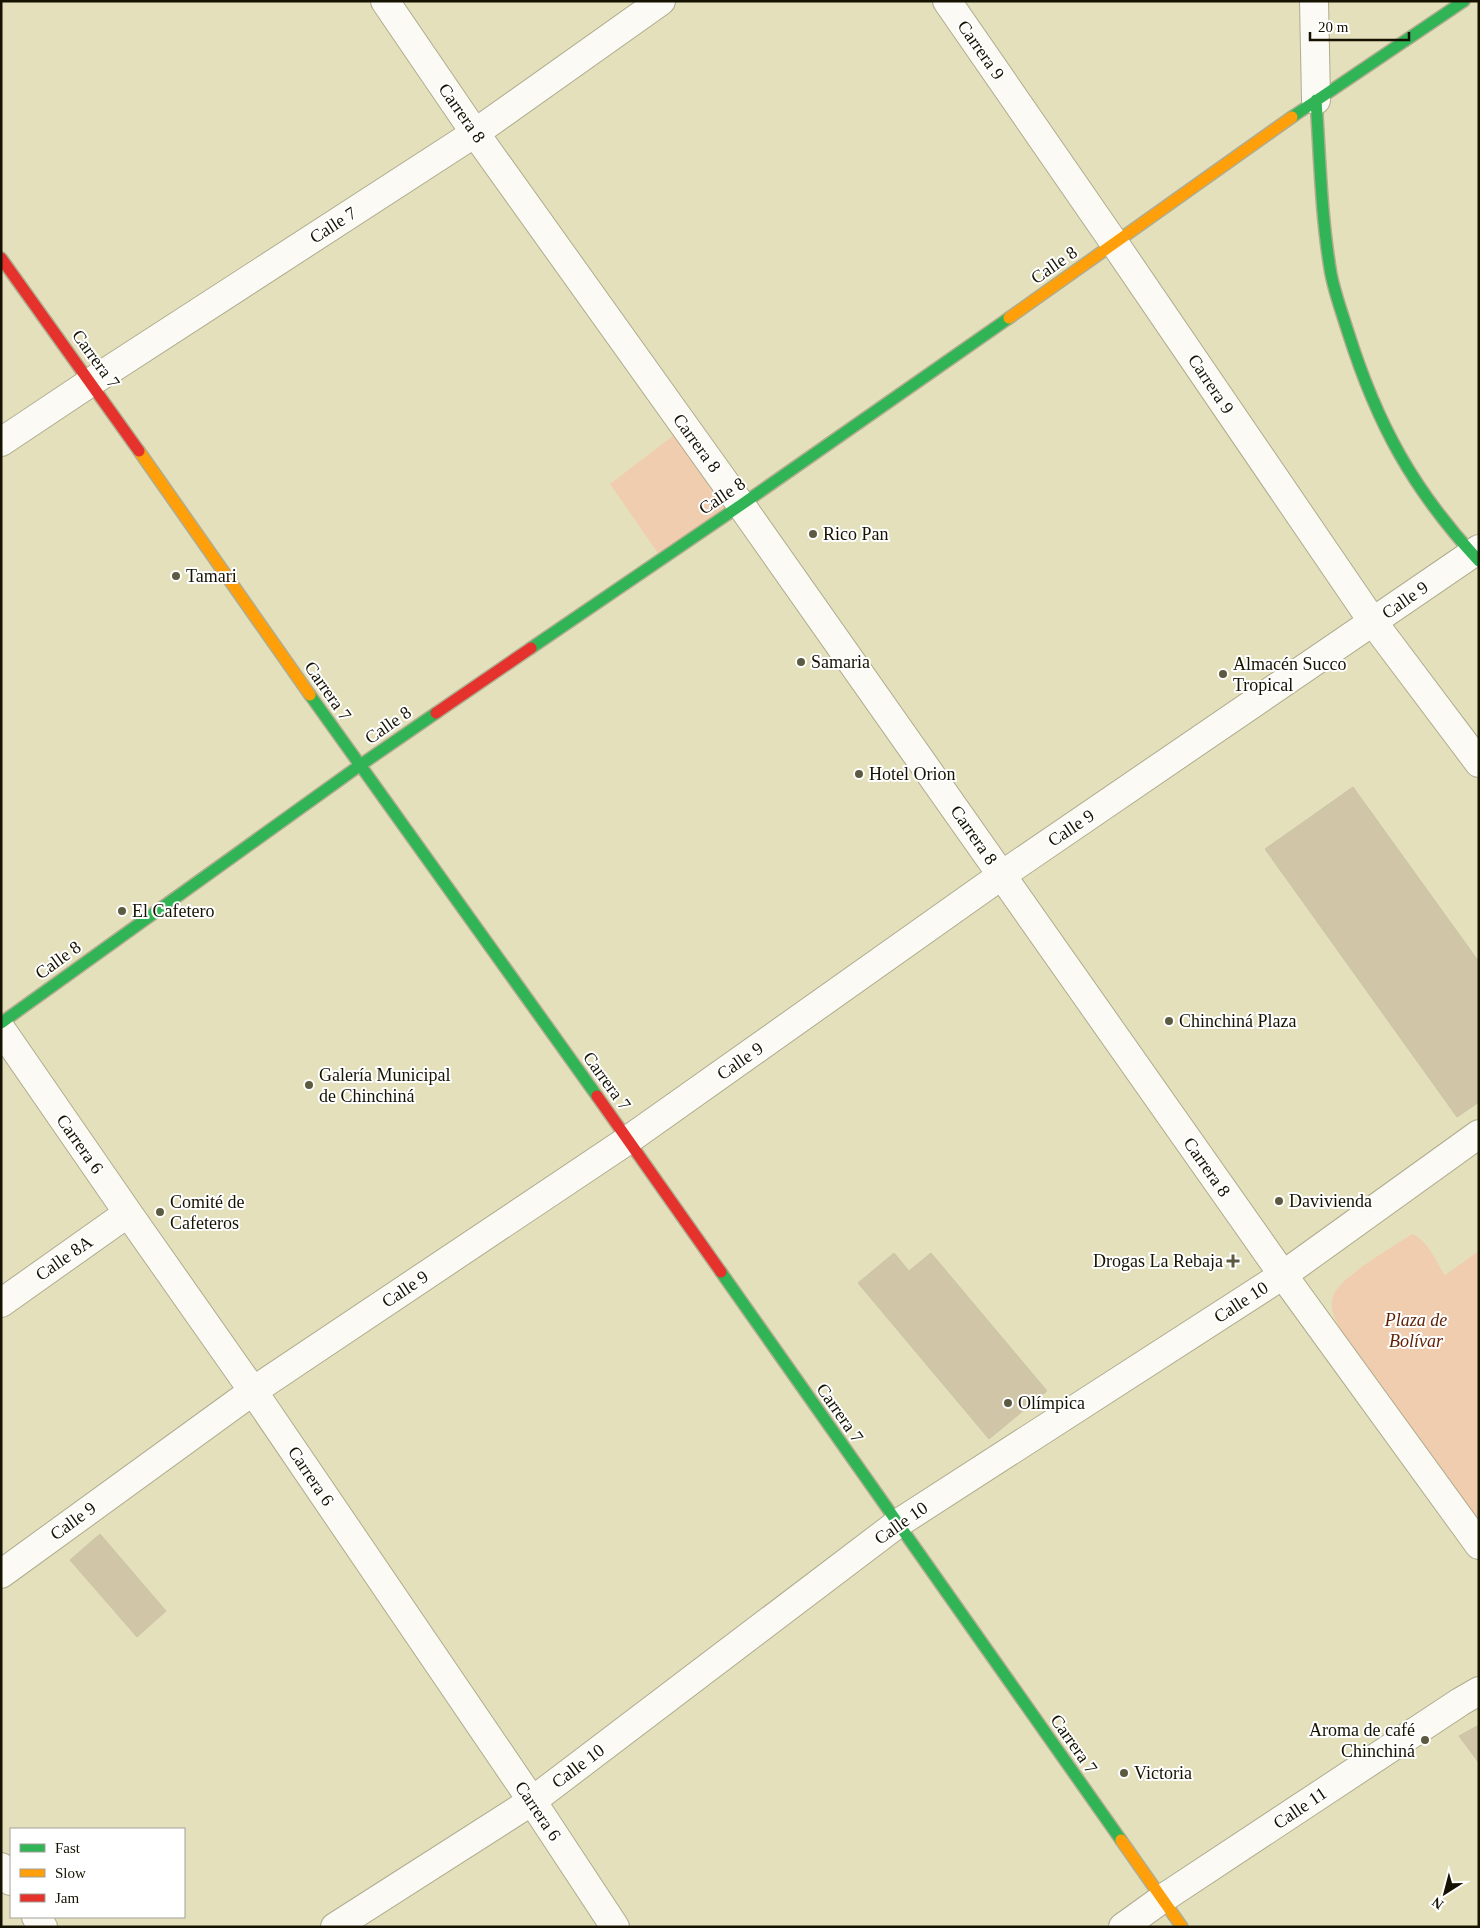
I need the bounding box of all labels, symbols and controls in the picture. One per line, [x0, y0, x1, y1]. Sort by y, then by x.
scale bar [1310, 10, 1409, 42]
street label: Carrera 9 [953, 17, 1009, 83]
text: 20 m [1318, 19, 1349, 35]
street label: Carrera 8 [434, 80, 490, 146]
street label: Calle 7 [306, 203, 360, 247]
street label: Calle 8 [1027, 242, 1081, 288]
street label: Carrera 7 [68, 326, 124, 392]
street label: Carrera 9 [1184, 350, 1238, 418]
street label: Carrera 8 [669, 410, 725, 476]
street label: Calle 8 [695, 473, 749, 519]
place label: Rico Pan [823, 524, 889, 544]
marker: Rico Pan [807, 528, 819, 540]
place label: Tamari [186, 566, 237, 586]
marker: Tamari [170, 570, 182, 582]
street label: Calle 9 [1378, 577, 1432, 623]
place label: Samaria [811, 652, 870, 672]
place label: Almacén Succo Tropical [1233, 654, 1346, 695]
marker: Samaria [795, 656, 807, 668]
street label: Carrera 7 [300, 658, 356, 724]
marker: Almacén Succo Tropical [1217, 668, 1229, 680]
street label: Calle 8 [361, 702, 415, 748]
place label: Hotel Orion [869, 764, 955, 784]
marker: Hotel Orion [853, 768, 865, 780]
street label: Carrera 8 [946, 802, 1002, 868]
street label: Calle 9 [1044, 805, 1098, 851]
place label: El Cafetero [132, 901, 214, 921]
marker: El Cafetero [116, 905, 128, 917]
street label: Calle 8 [31, 937, 85, 983]
place label: Chinchiná Plaza [1179, 1011, 1296, 1031]
marker: Chinchiná Plaza [1163, 1015, 1175, 1027]
street label: Calle 9 [713, 1038, 767, 1084]
street label: Carrera 7 [579, 1048, 635, 1114]
place label: Galería Municipal de Chinchiná [319, 1065, 450, 1106]
marker: Galería Municipal de Chinchiná [303, 1079, 315, 1091]
street label: Carrera 6 [52, 1111, 108, 1177]
street label: Carrera 8 [1179, 1134, 1235, 1200]
place label: Davivienda [1289, 1191, 1372, 1211]
place label: Comité de Cafeteros [170, 1192, 245, 1233]
marker: Davivienda [1273, 1195, 1285, 1207]
marker: Comité de Cafeteros [154, 1206, 166, 1218]
street label: Calle 8A [32, 1231, 96, 1285]
place label: Drogas La Rebaja [1093, 1251, 1223, 1271]
marker: Drogas La Rebaja [1227, 1255, 1239, 1267]
street label: Calle 9 [378, 1266, 432, 1312]
street label: Calle 10 [1210, 1277, 1272, 1327]
park label: Plaza de Bolívar [1384, 1310, 1447, 1351]
street label: Carrera 7 [812, 1380, 868, 1446]
place label: Olímpica [1018, 1393, 1085, 1413]
marker: Olímpica [1002, 1397, 1014, 1409]
street label: Carrera 6 [284, 1442, 338, 1510]
street label: Calle 10 [870, 1497, 932, 1549]
street label: Calle 9 [46, 1498, 100, 1544]
street label: Carrera 7 [1046, 1711, 1102, 1777]
place label: Aroma de café Chinchiná [1309, 1720, 1415, 1761]
marker: Aroma de café Chinchiná [1419, 1734, 1431, 1746]
street label: Calle 10 [548, 1740, 608, 1792]
place label: Victoria [1134, 1763, 1192, 1783]
marker: Victoria [1118, 1767, 1130, 1779]
street label: Carrera 6 [511, 1777, 565, 1845]
street label: Calle 11 [1270, 1783, 1330, 1833]
legend [10, 1828, 185, 1918]
text: Fast [55, 1840, 81, 1856]
text: Slow [55, 1865, 86, 1881]
north arrow [1420, 1868, 1470, 1918]
text: Jam [55, 1890, 79, 1906]
text: N [1429, 1894, 1446, 1912]

